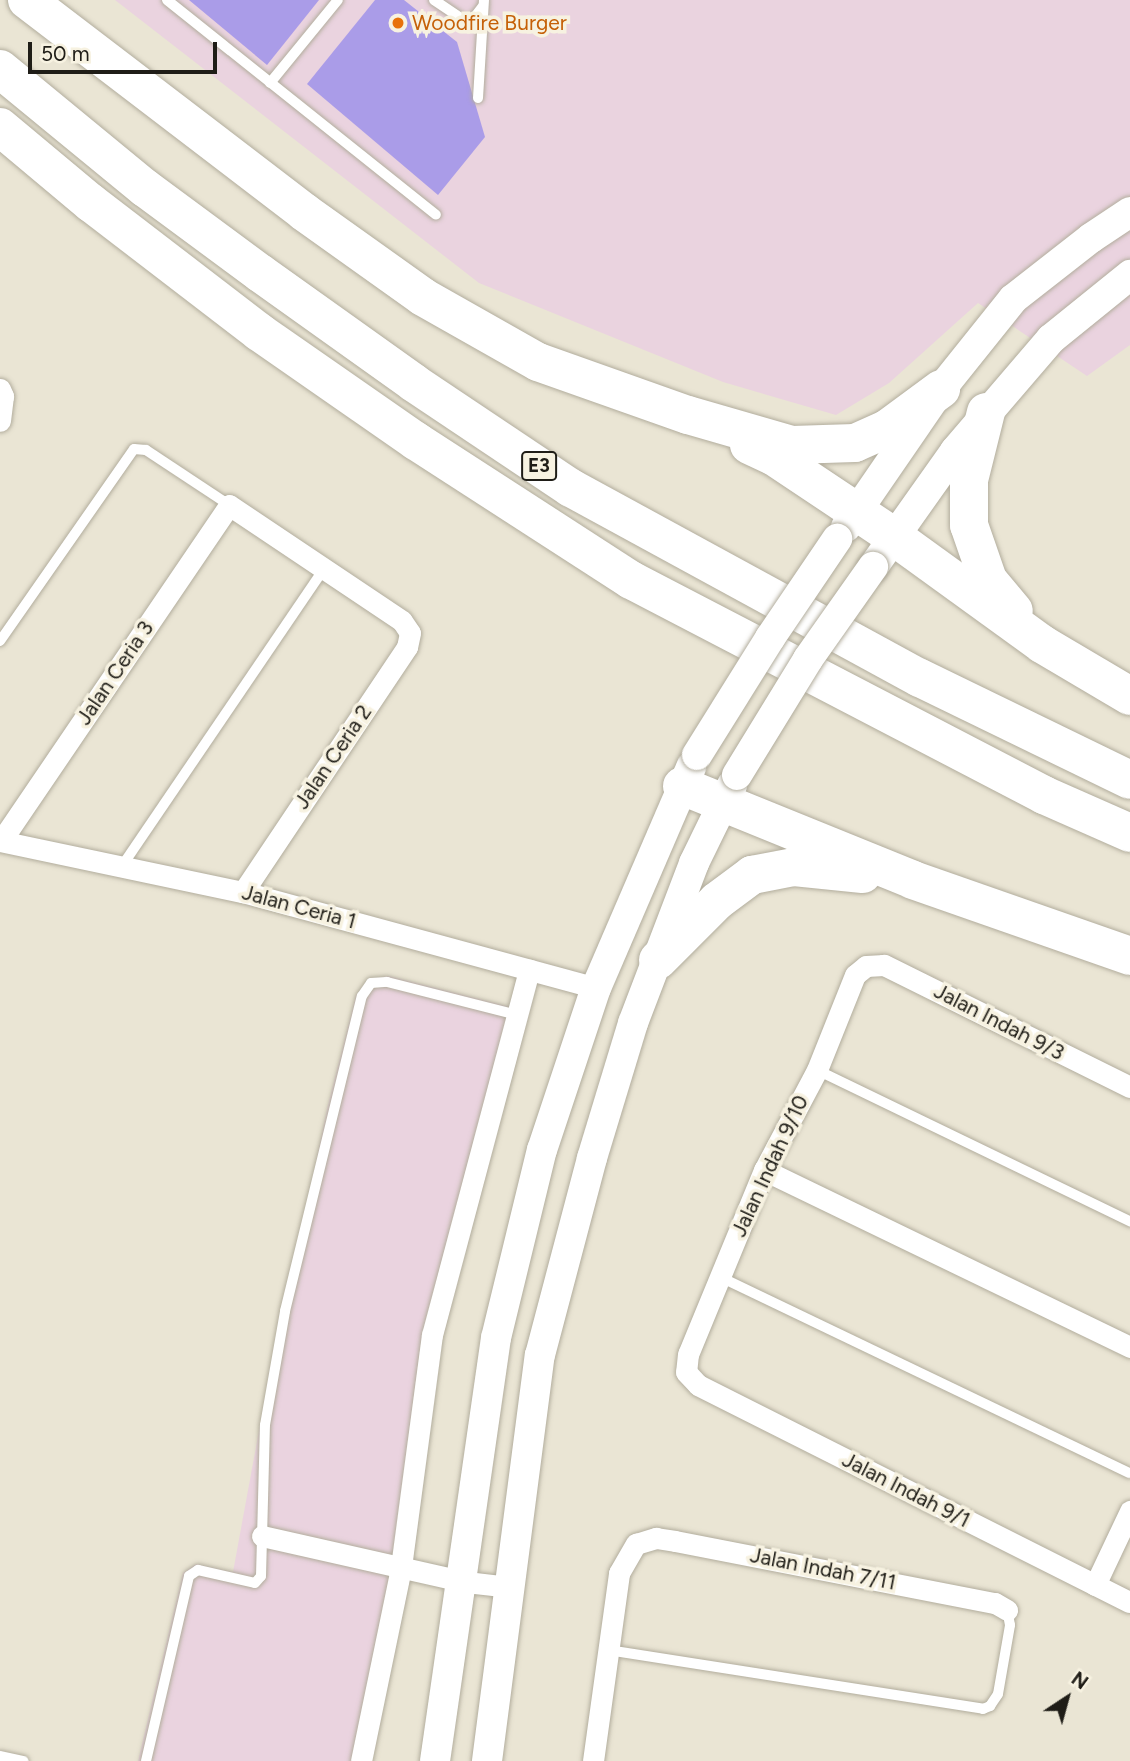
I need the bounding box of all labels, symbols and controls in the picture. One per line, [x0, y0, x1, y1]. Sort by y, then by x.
place label: Woodfire Burger [412, 10, 567, 36]
marker: Woodfire Burger [390, 15, 406, 31]
scale bar [32, 28, 220, 72]
text: 50 m [41, 41, 90, 66]
road number: E3 [520, 450, 558, 481]
street label: Jalan Ceria 3 [71, 616, 159, 730]
street label: Jalan Ceria 2 [289, 700, 377, 814]
street label: Jalan Ceria 1 [239, 880, 359, 934]
street label: Jalan Indah 9/3 [930, 978, 1068, 1066]
street label: Jalan Indah 9/10 [726, 1091, 814, 1241]
street label: Jalan Indah 9/1 [838, 1447, 974, 1533]
street label: Jalan Indah 7/11 [748, 1543, 898, 1595]
north arrow [1032, 1663, 1102, 1733]
text: N [1067, 1667, 1092, 1694]

